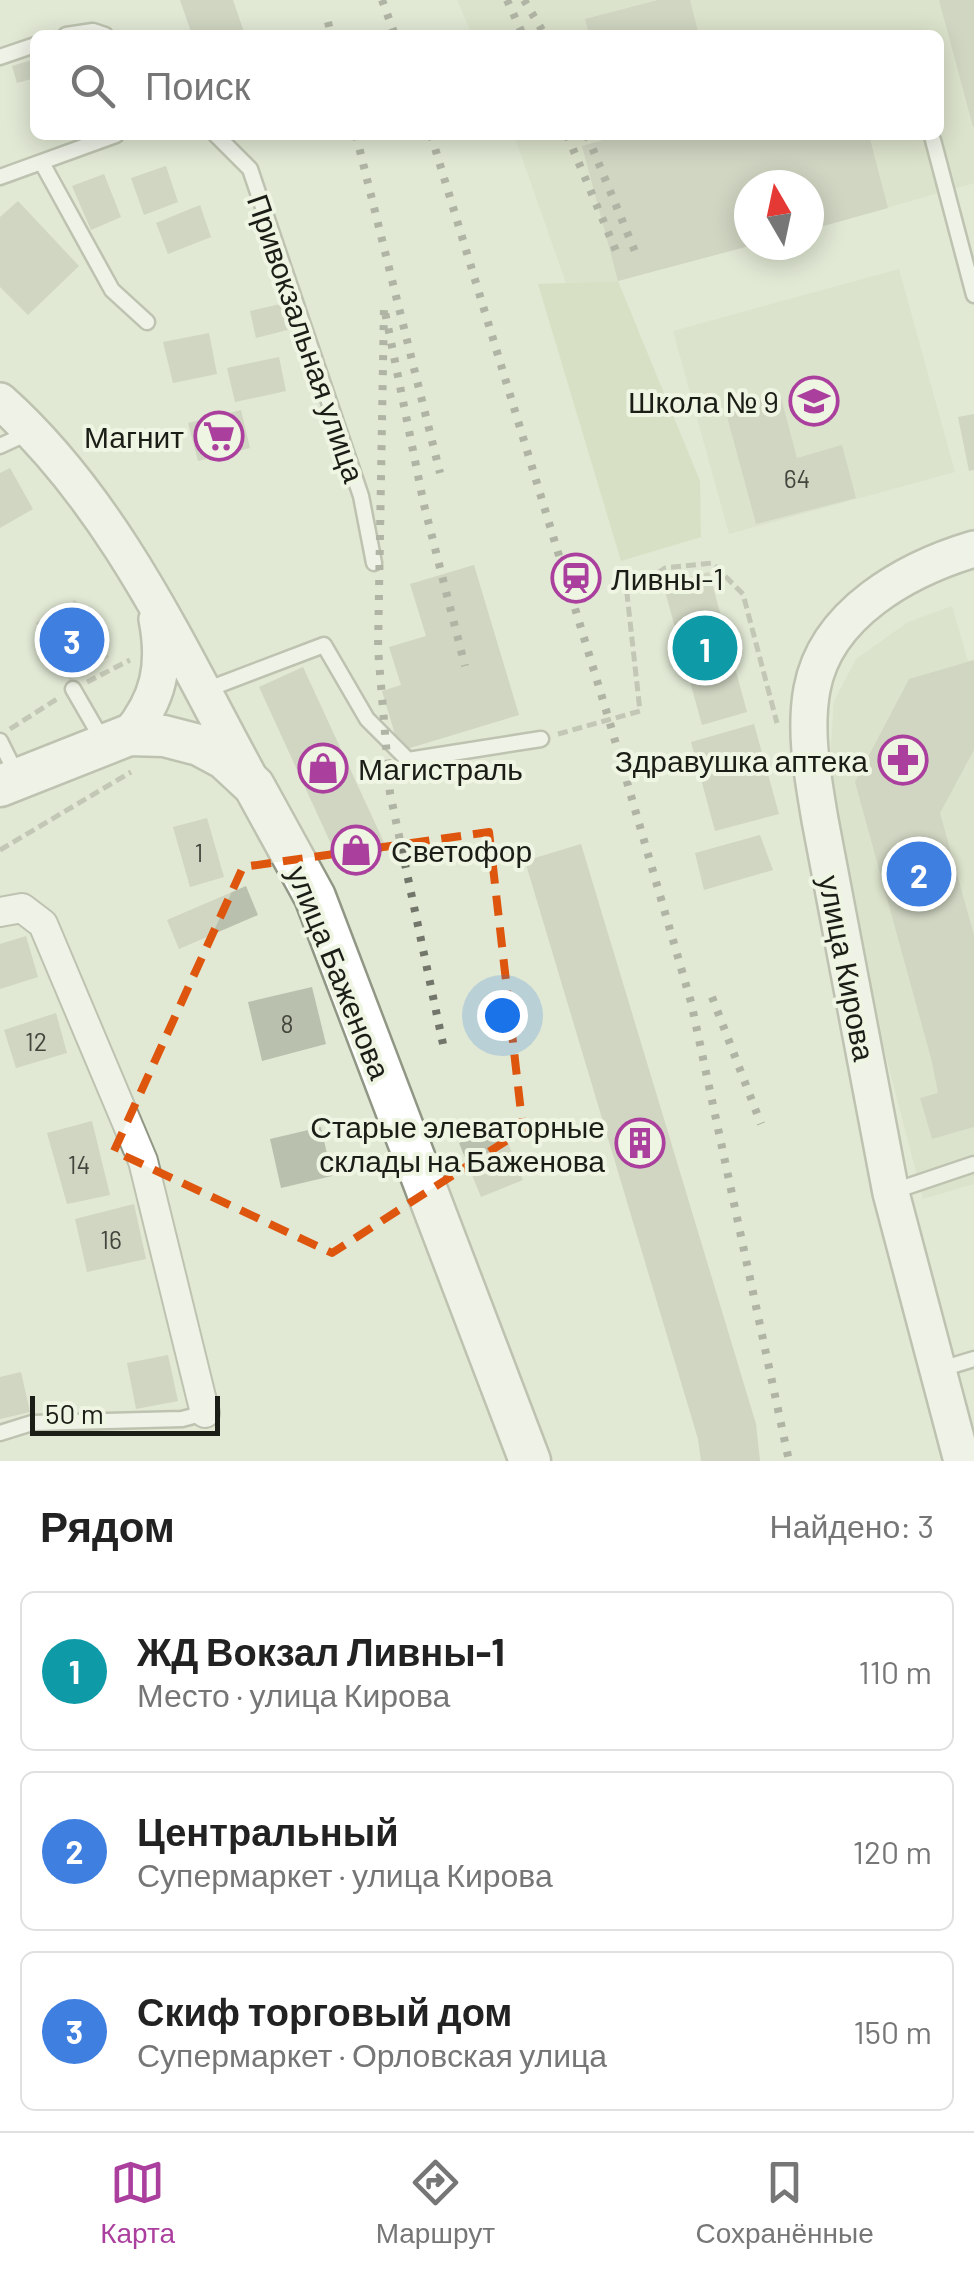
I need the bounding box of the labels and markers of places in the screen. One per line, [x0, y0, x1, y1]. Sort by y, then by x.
school or university icon: Школа № 9 [788, 375, 840, 427]
place label: Школа № 9 [628, 383, 779, 419]
supermarket icon: Магнит [193, 410, 245, 462]
place label: Магнит [84, 418, 184, 454]
station icon: Ливны-1 [550, 552, 602, 604]
place label: Ливны-1 [611, 560, 724, 596]
pin: 3 [40, 602, 104, 678]
pin: 1 [672, 610, 738, 686]
pharmacy icon: Здравушка аптека [877, 734, 929, 786]
shop icon: Магистраль [297, 742, 349, 794]
place label: Здравушка аптека [615, 742, 868, 778]
place label: Магистраль [358, 750, 523, 786]
shop icon: Светофор [330, 824, 382, 876]
place label: Светофор [391, 832, 532, 868]
pin: 2 [886, 836, 952, 912]
place label: Старые элеваторные склады на Баженова [310, 1108, 605, 1178]
building icon: Старые элеваторные склады на Баженова [614, 1117, 666, 1169]

